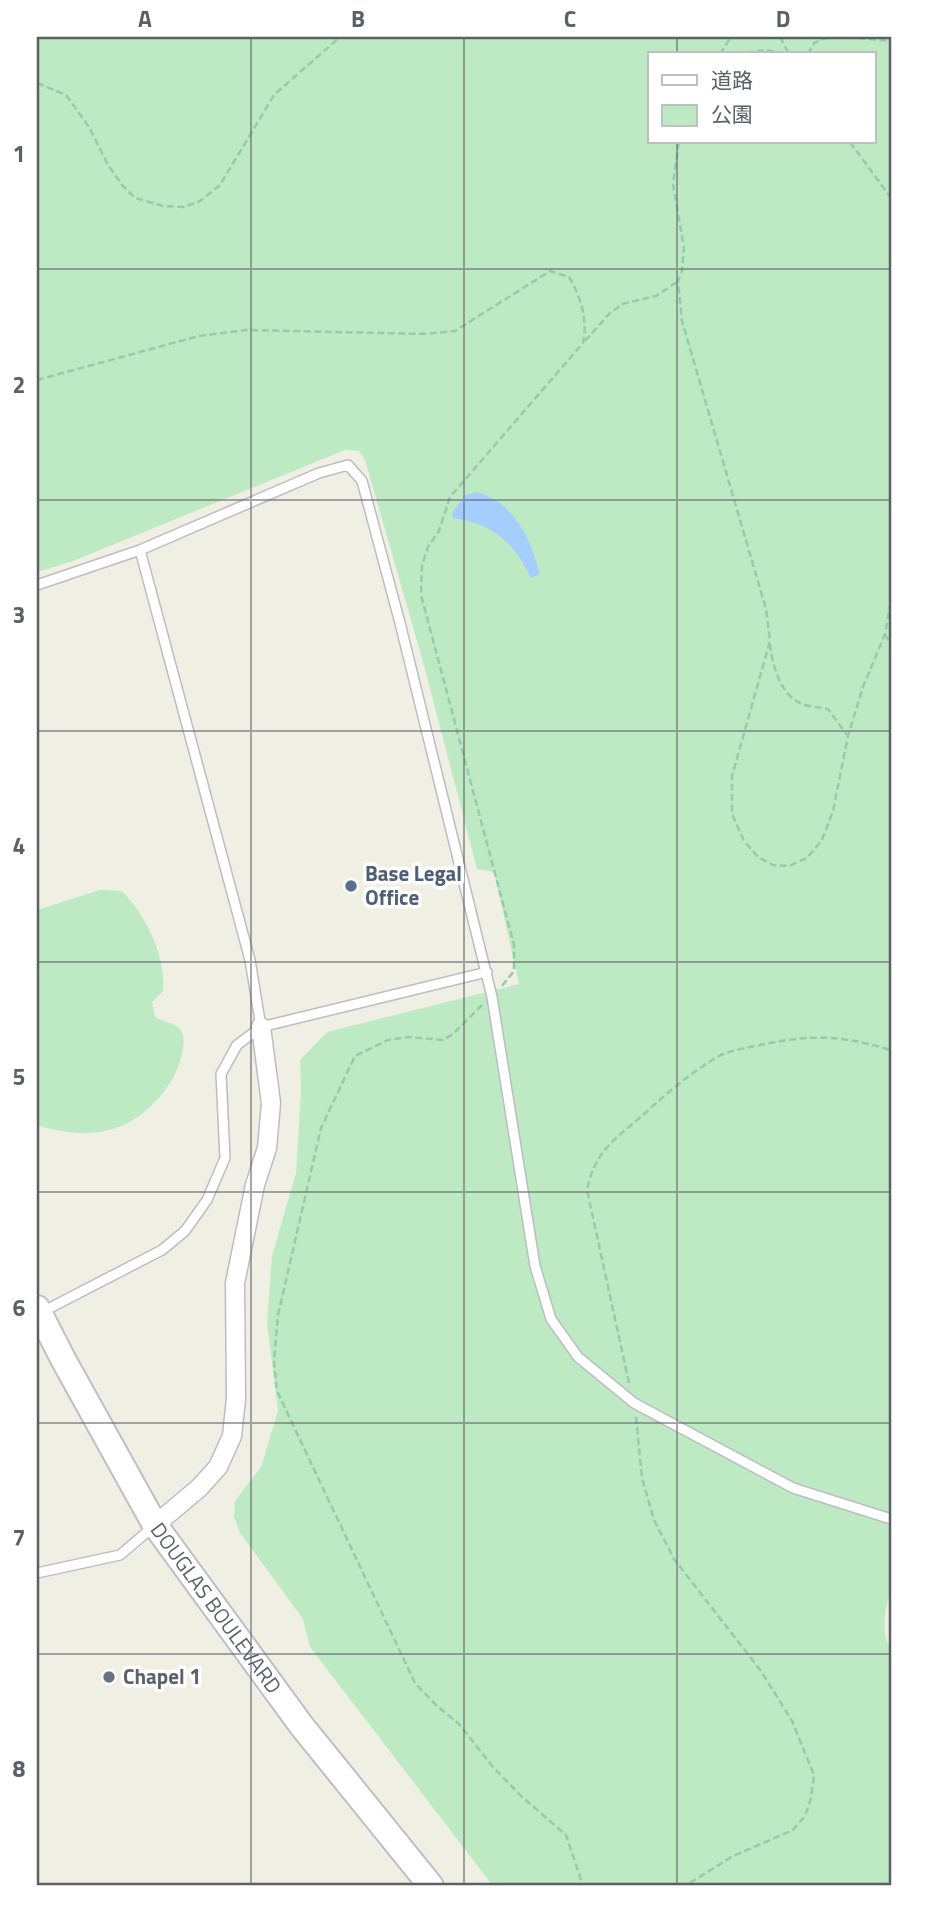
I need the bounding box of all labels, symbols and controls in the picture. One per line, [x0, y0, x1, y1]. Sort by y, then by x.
text: A [138, 1, 152, 36]
text: B [351, 1, 365, 36]
text: C [564, 1, 576, 36]
text: D [776, 1, 790, 36]
legend [648, 52, 876, 144]
text: 道路 [711, 64, 753, 96]
text: 公園 [711, 98, 753, 130]
text: 1 [13, 136, 25, 171]
text: 2 [13, 367, 25, 402]
text: 3 [13, 597, 25, 632]
text: 4 [13, 828, 25, 863]
place label: Base Legal Office [365, 857, 462, 913]
marker: Base Legal Office [343, 878, 359, 894]
text: 5 [13, 1059, 25, 1094]
text: 6 [13, 1290, 26, 1325]
street label: DOUGLAS BOULEVARD [143, 1515, 290, 1700]
text: 7 [13, 1520, 25, 1555]
place label: Chapel 1 [123, 1660, 201, 1692]
marker: Chapel 1 [101, 1669, 117, 1685]
text: 8 [13, 1751, 26, 1786]

